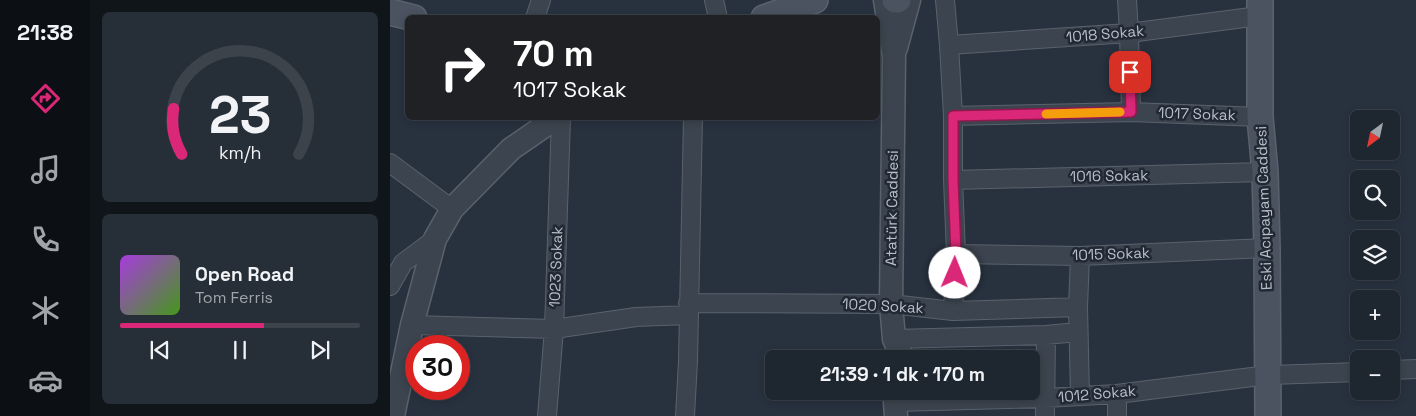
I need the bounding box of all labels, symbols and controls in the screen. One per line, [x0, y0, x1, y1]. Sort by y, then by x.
text: 21:38 [17, 18, 73, 46]
street label: 1018 Sokak [1065, 21, 1145, 46]
text: 70 m [513, 32, 594, 76]
icon: right [430, 35, 495, 100]
pin [1109, 51, 1151, 93]
icon: arrive [1116, 58, 1144, 86]
text: 1017 Sokak [513, 75, 627, 103]
icon: directions [28, 81, 63, 116]
text: 23 [209, 82, 271, 148]
street label: 1017 Sokak [1158, 103, 1236, 124]
north arrow [1350, 110, 1400, 160]
map controls [1350, 110, 1400, 400]
street label: Eski Acıpayam Caddesi [1251, 126, 1276, 290]
text: km/h [219, 141, 261, 164]
street label: Atatürk Caddesi [881, 150, 902, 266]
icon: music [28, 152, 63, 187]
street label: 1016 Sokak [1070, 165, 1148, 186]
button: search [1350, 170, 1400, 220]
icon: phone [28, 222, 63, 257]
street label: 1023 Sokak [545, 226, 566, 308]
button: layers [1350, 230, 1400, 280]
street label: 1015 Sokak [1072, 243, 1150, 264]
position arrow [928, 246, 980, 298]
text: Open Road [195, 262, 294, 287]
text: Tom Ferris [195, 287, 273, 308]
button: + [1350, 290, 1400, 340]
icon: climate [28, 293, 63, 328]
street label: 1020 Sokak [842, 294, 924, 317]
speed limit sign: 30 [405, 335, 470, 400]
icon: previous [146, 336, 174, 364]
icon: pause [226, 336, 254, 364]
icon: next [306, 336, 334, 364]
button: − [1350, 350, 1400, 400]
text: 21:39 · 1 dk · 170 m [820, 362, 985, 387]
icon: car [28, 363, 63, 398]
street label: 1012 Sokak [1057, 381, 1137, 406]

